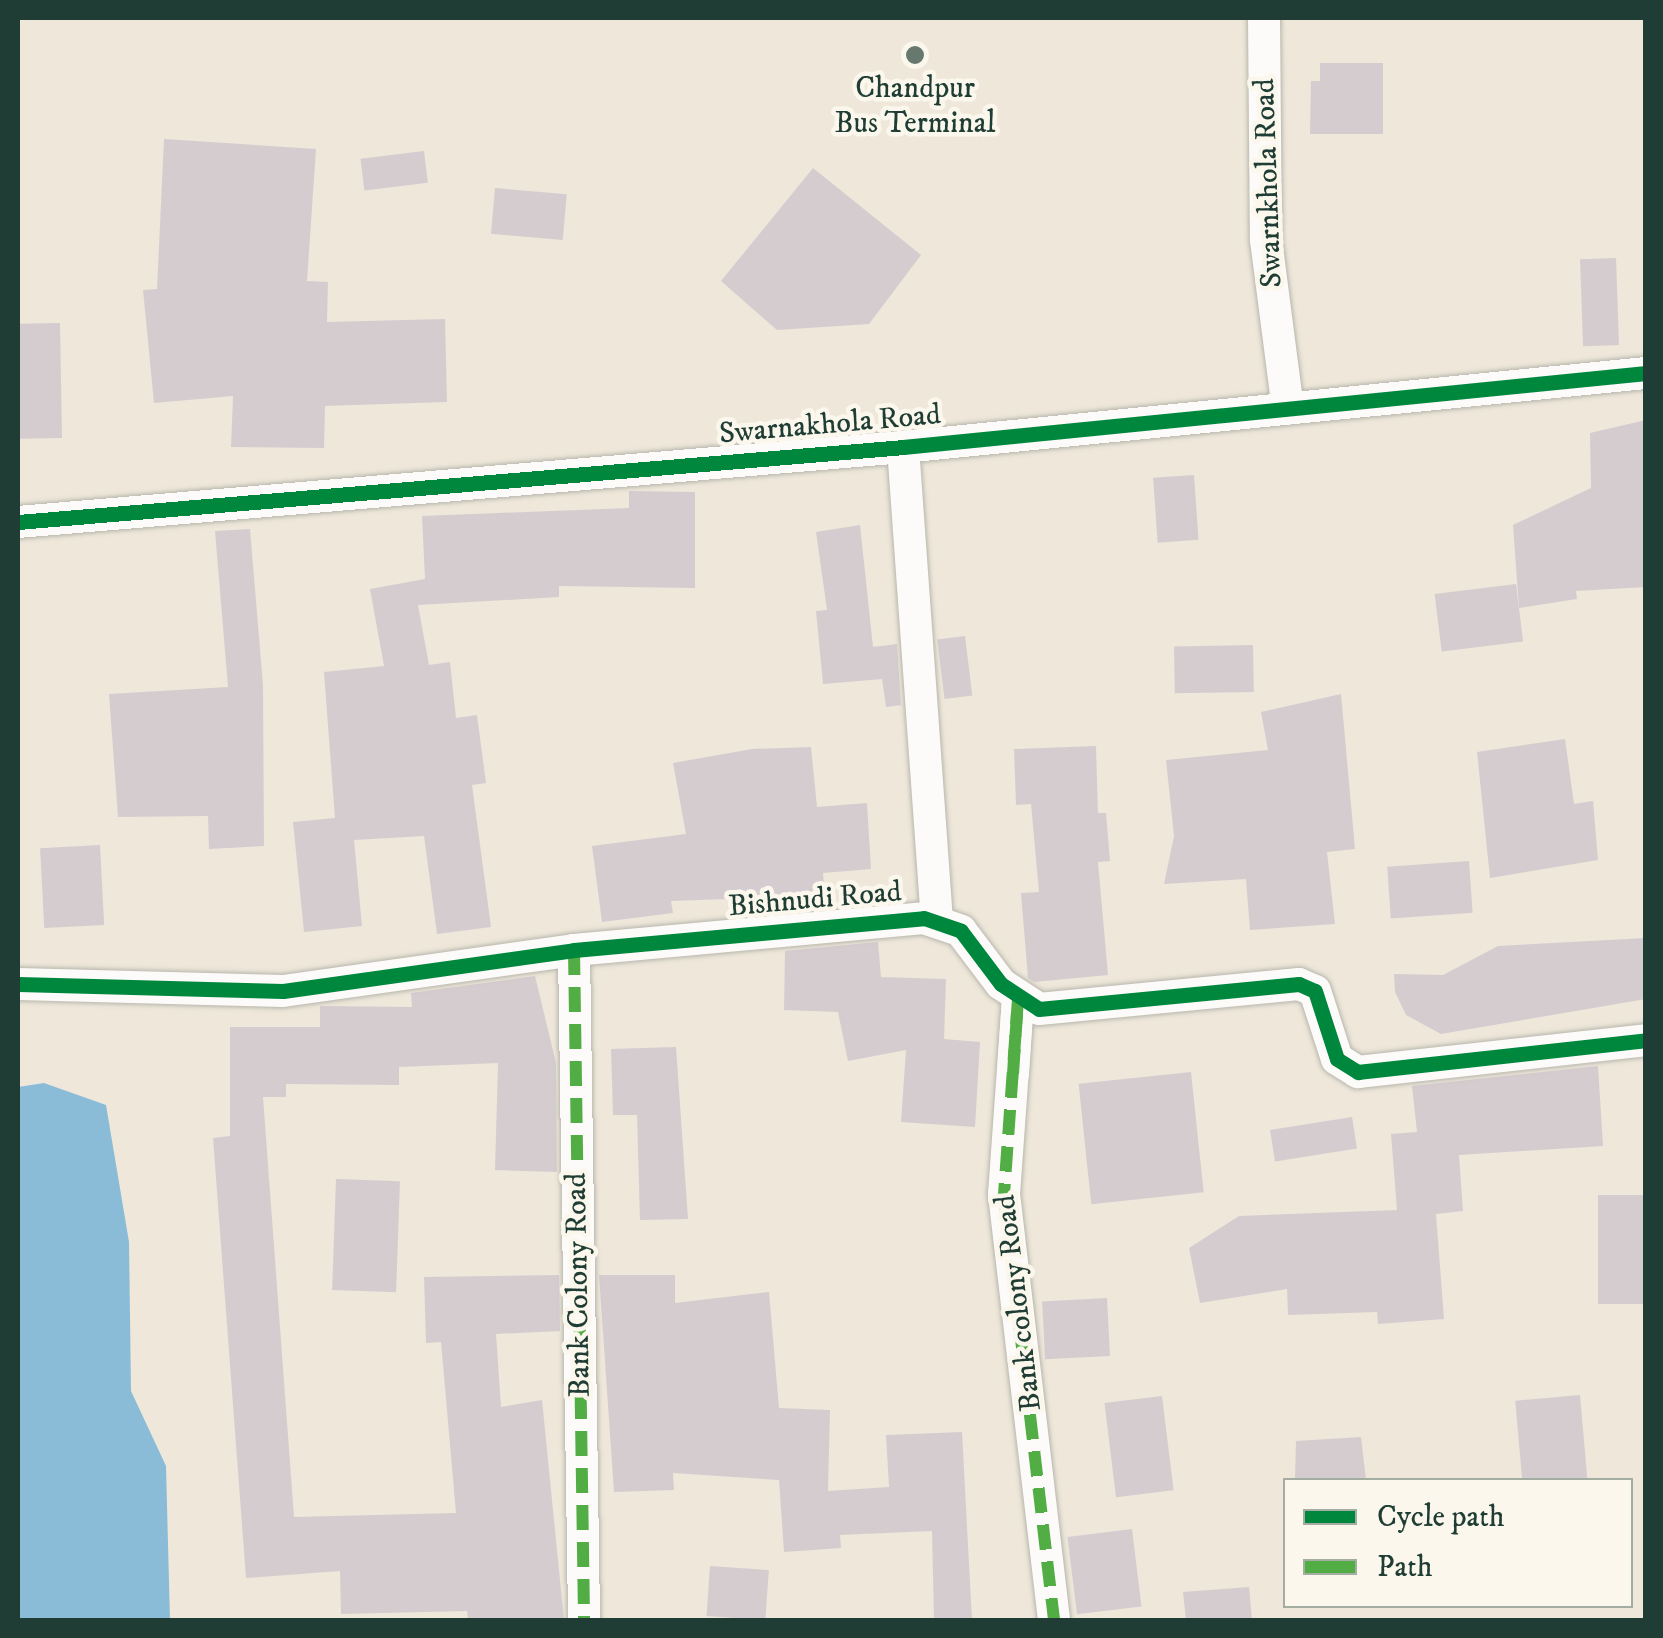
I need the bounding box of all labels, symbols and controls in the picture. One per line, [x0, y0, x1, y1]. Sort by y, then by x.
marker: Chandpur Bus Terminal [904, 44, 926, 66]
place label: Chandpur Bus Terminal [835, 71, 995, 142]
street label: Swarnkhola Road [1247, 78, 1291, 288]
street label: Swarnakhola Road [718, 397, 942, 453]
street label: Bishnudi Road [727, 875, 903, 925]
street label: Bank Colony Road [559, 1172, 599, 1398]
street label: Bank colony Road [988, 1193, 1050, 1413]
legend [1283, 1478, 1633, 1608]
text: Cycle path [1377, 1499, 1505, 1536]
text: Path [1377, 1549, 1433, 1586]

